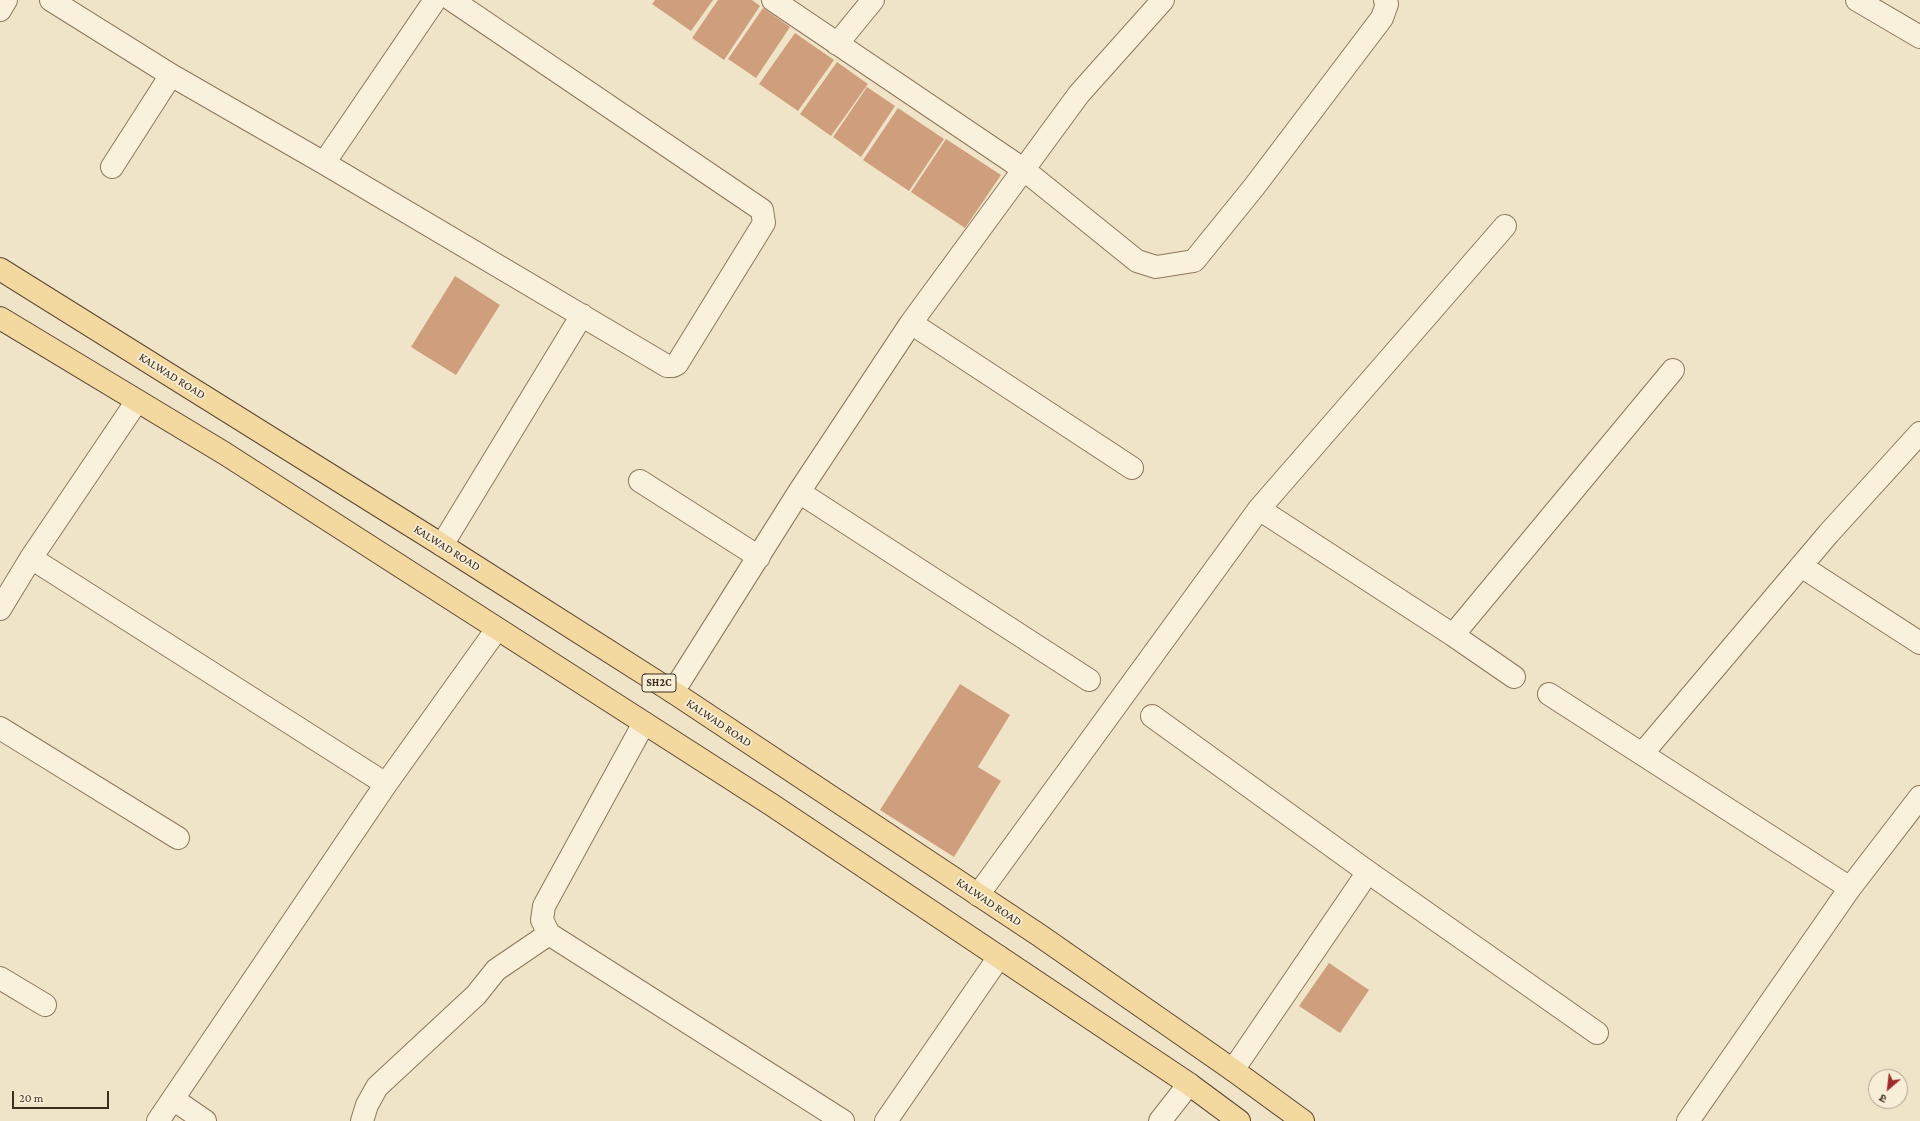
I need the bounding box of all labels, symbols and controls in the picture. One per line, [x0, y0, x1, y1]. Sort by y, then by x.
street label: KALWAD ROAD [136, 350, 208, 402]
street label: KALWAD ROAD [411, 522, 483, 574]
road number: SH2C [642, 674, 676, 692]
street label: KALWAD ROAD [684, 696, 754, 750]
street label: KALWAD ROAD [954, 875, 1024, 929]
north arrow [1868, 1069, 1908, 1109]
scale bar [14, 1083, 111, 1109]
text: 20 m [19, 1091, 43, 1105]
text: उ [1877, 1092, 1888, 1106]

